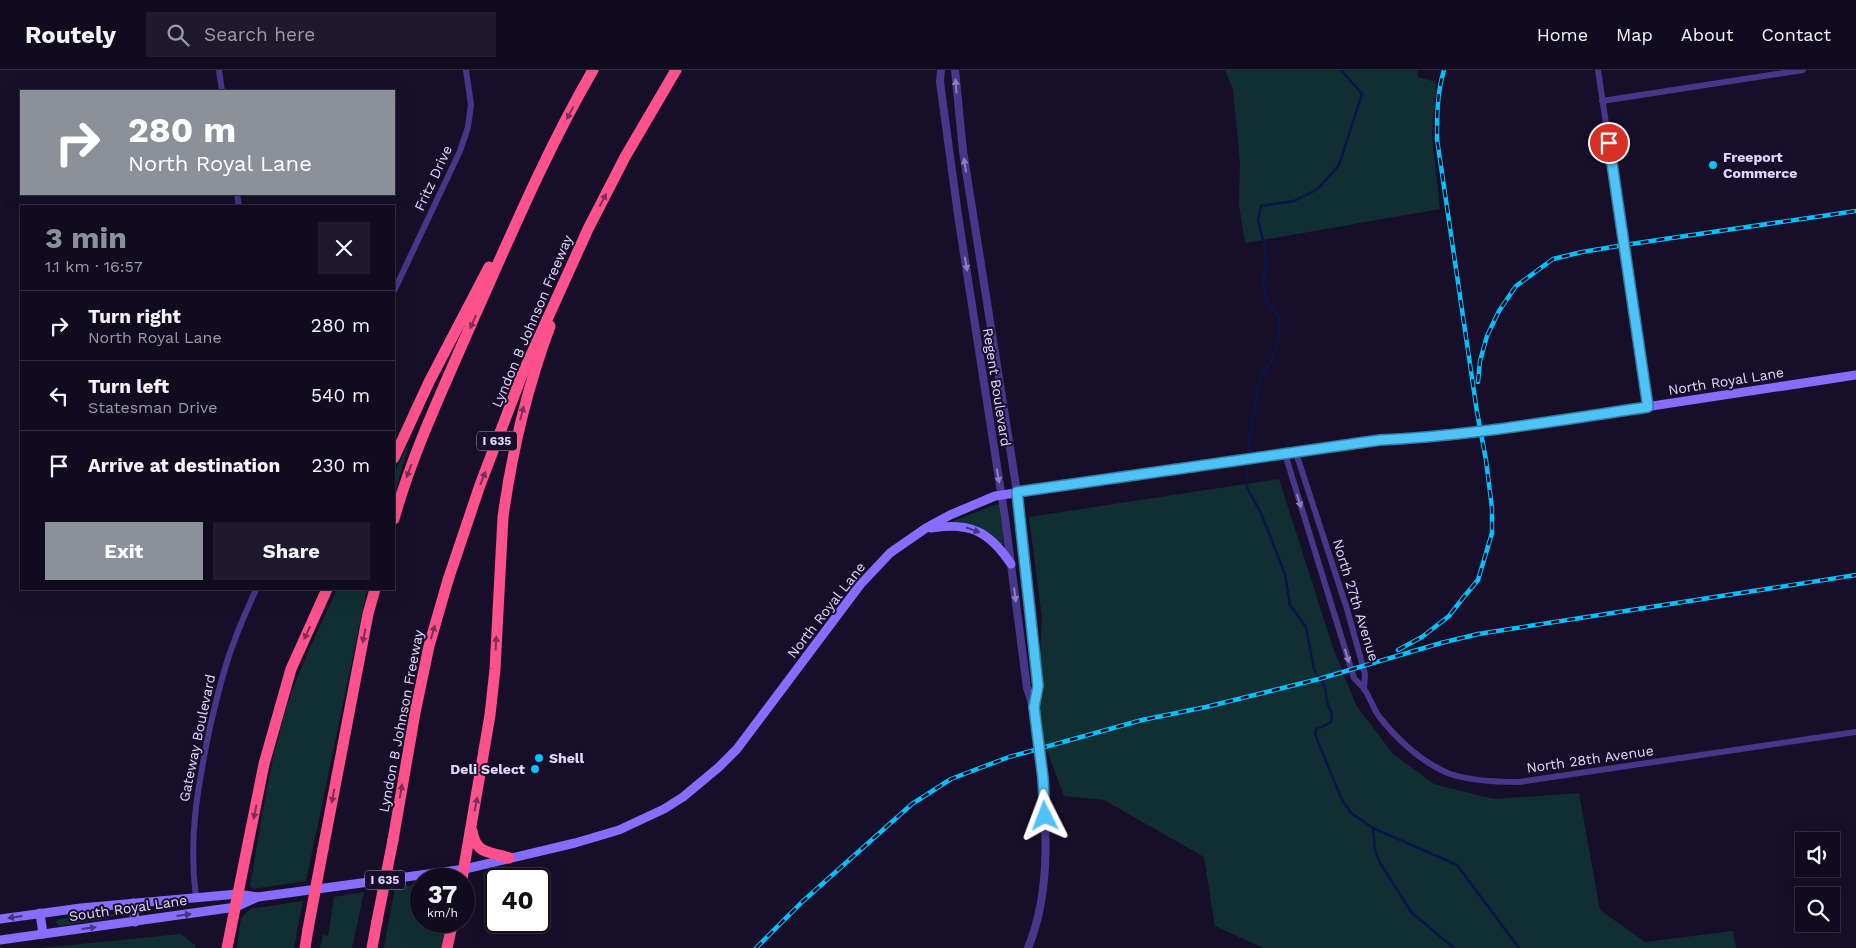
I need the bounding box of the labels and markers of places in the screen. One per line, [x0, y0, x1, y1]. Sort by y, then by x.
pin [1588, 122, 1630, 164]
place label: Freeport Commerce [1723, 149, 1797, 181]
marker: Freeport Commerce [1707, 159, 1719, 171]
place label: Shell [549, 750, 584, 766]
marker: Shell [533, 752, 545, 764]
place label: Deli Select [450, 761, 525, 777]
marker: Deli Select [529, 763, 541, 775]

